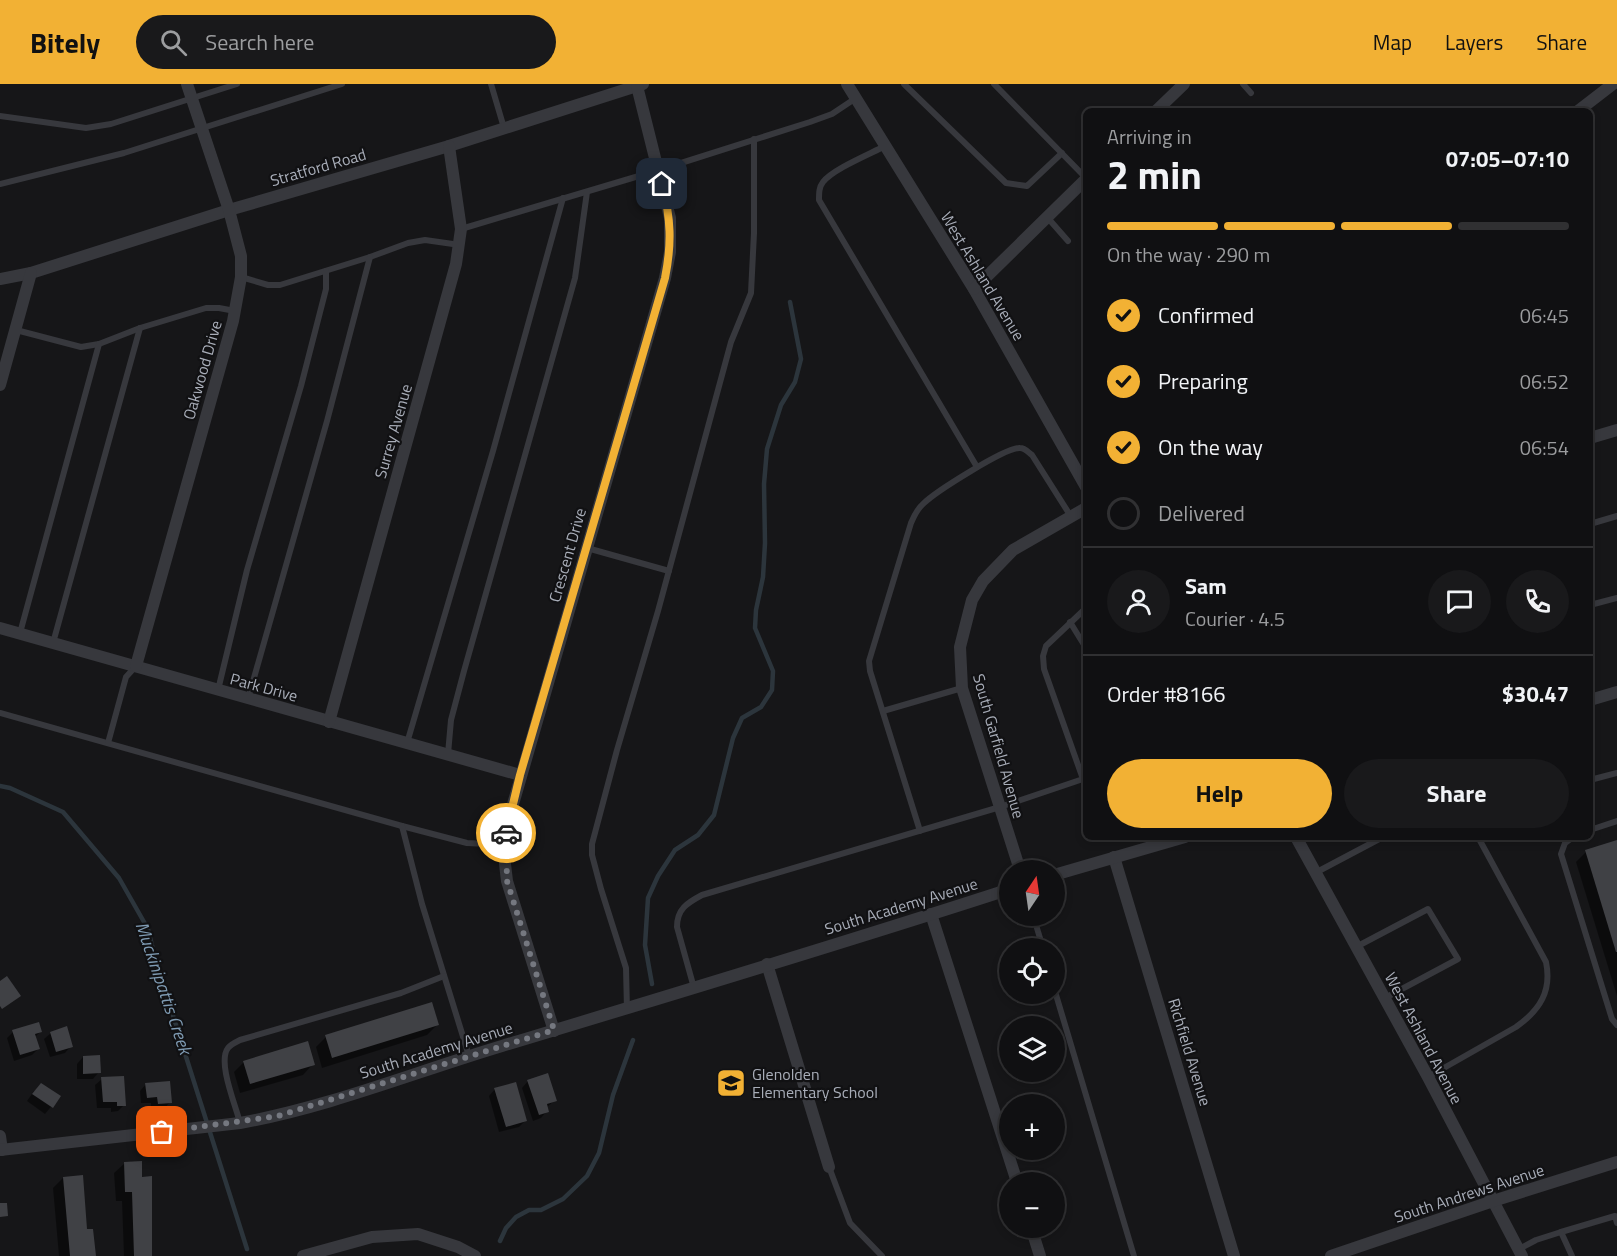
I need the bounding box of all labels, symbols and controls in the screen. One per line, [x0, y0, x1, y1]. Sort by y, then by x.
search box [136, 15, 556, 69]
text: Bitely [30, 21, 100, 64]
text: Search here [205, 25, 314, 59]
icon: search [157, 26, 190, 59]
text: Map [1373, 26, 1412, 58]
text: Layers [1445, 26, 1503, 58]
text: Share [1536, 26, 1587, 58]
text: Arriving in [1107, 121, 1192, 152]
street label: Stratford Road [267, 142, 369, 192]
text: 07:05–07:10 [1446, 142, 1569, 176]
text: 2 min [1107, 145, 1202, 204]
pin [636, 158, 687, 209]
icon: home [645, 167, 678, 200]
street label: West Ashland Avenue [935, 207, 1031, 345]
text: On the way · 290 m [1107, 239, 1270, 270]
text: Confirmed [1158, 298, 1254, 332]
icon: check [1107, 299, 1140, 332]
text: 06:45 [1520, 300, 1569, 331]
street label: Oakwood Drive [176, 318, 228, 422]
text: Preparing [1158, 364, 1248, 398]
icon: check [1107, 365, 1140, 398]
text: 06:52 [1520, 366, 1569, 397]
street label: Surrey Avenue [368, 381, 418, 481]
text: On the way [1158, 430, 1263, 464]
icon: check [1107, 431, 1140, 464]
text: 06:54 [1520, 432, 1569, 463]
text: Delivered [1158, 496, 1245, 530]
street label: Crescent Drive [542, 505, 592, 605]
text: Sam [1185, 569, 1227, 603]
button: person [1107, 570, 1170, 633]
button: chat [1428, 570, 1491, 633]
button: phone [1506, 570, 1569, 633]
text: Courier · 4.5 [1185, 603, 1285, 634]
street label: Park Drive [228, 666, 300, 708]
street label: South Garfield Avenue [967, 671, 1031, 821]
text: Order #8166 [1107, 677, 1226, 711]
text: $30.47 [1502, 677, 1569, 711]
button: Help [1107, 759, 1332, 828]
button: Share [1344, 759, 1569, 828]
courier [476, 803, 536, 863]
icon: car [490, 817, 523, 850]
north arrow [999, 860, 1065, 926]
map controls [999, 860, 1065, 1238]
street label: South Academy Avenue [822, 871, 980, 941]
water label: Muckinipattis Creek [129, 918, 200, 1060]
button: locate [999, 938, 1065, 1004]
street label: West Ashland Avenue [1379, 968, 1469, 1108]
street label: Richfield Avenue [1162, 995, 1218, 1109]
street label: South Academy Avenue [357, 1015, 515, 1085]
button: layers [999, 1016, 1065, 1082]
place label: Glenolden Elementary School [752, 1062, 878, 1104]
school or university icon: Glenolden Elementary School [715, 1067, 747, 1099]
button: + [999, 1094, 1065, 1160]
pin [136, 1106, 187, 1157]
icon: bag [145, 1115, 178, 1148]
street label: South Andrews Avenue [1391, 1157, 1547, 1229]
button: − [999, 1172, 1065, 1238]

